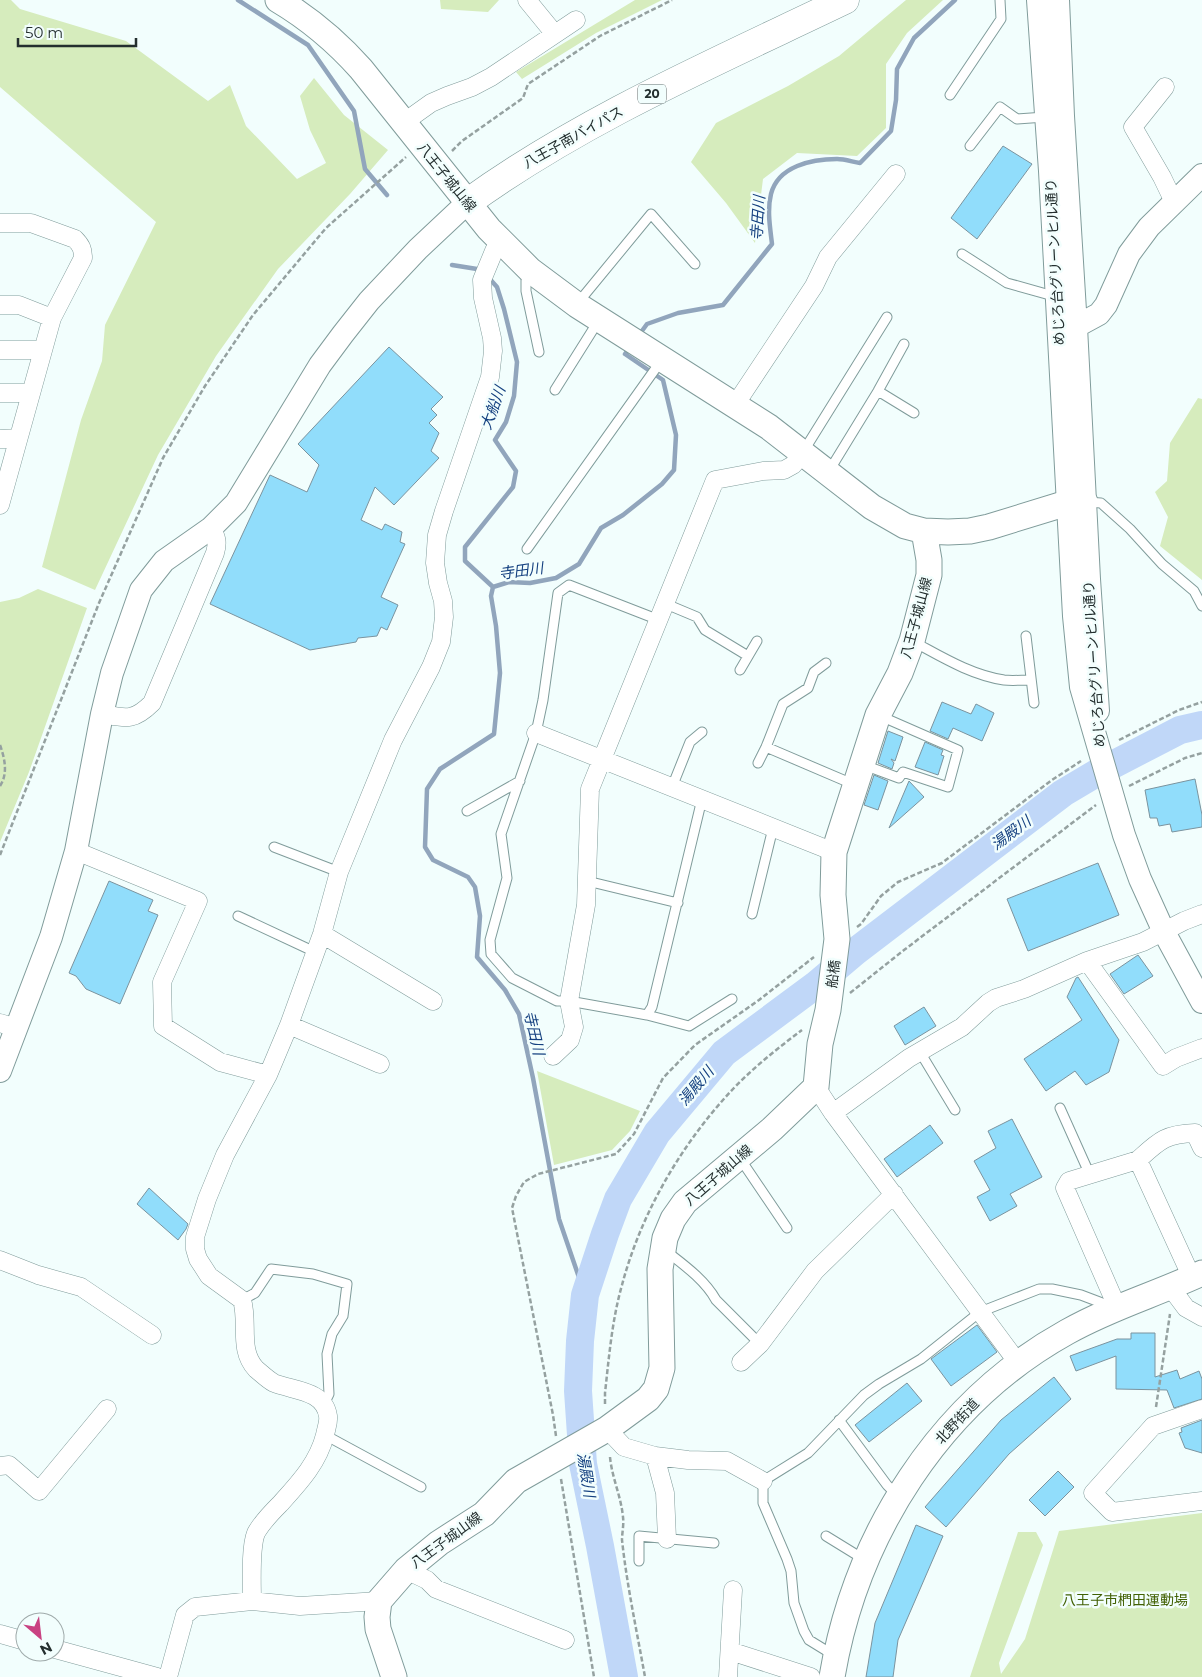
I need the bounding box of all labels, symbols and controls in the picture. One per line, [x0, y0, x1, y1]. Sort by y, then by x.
scale bar [18, 15, 135, 47]
text: 50 m [25, 23, 63, 42]
road number: 20 [638, 85, 666, 104]
street label: 八王子南バイパス [520, 102, 626, 172]
street label: 八王子城山線 [414, 139, 480, 215]
street label: めじろ台グリーンヒル通り [1042, 178, 1068, 346]
water label: 寺田川 [746, 193, 769, 241]
water label: 大船川 [476, 382, 510, 432]
water label: 寺田川 [497, 558, 547, 583]
street label: 八王子城山線 [896, 575, 936, 661]
street label: めじろ台グリーンヒル通り [1079, 580, 1109, 748]
water label: 湯殿川 [987, 810, 1036, 854]
street label: 船橋 [822, 959, 844, 989]
water label: 寺田川 [520, 1009, 549, 1059]
water label: 湯殿川 [674, 1061, 719, 1109]
street label: 八王子城山線 [680, 1141, 756, 1209]
street label: 北野街道 [931, 1394, 983, 1448]
water label: 湯殿川 [574, 1451, 600, 1501]
street label: 八王子城山線 [407, 1508, 485, 1572]
park label: 八王子市椚田運動場 [1062, 1591, 1188, 1609]
north arrow [15, 1612, 65, 1662]
text: N [37, 1638, 55, 1659]

